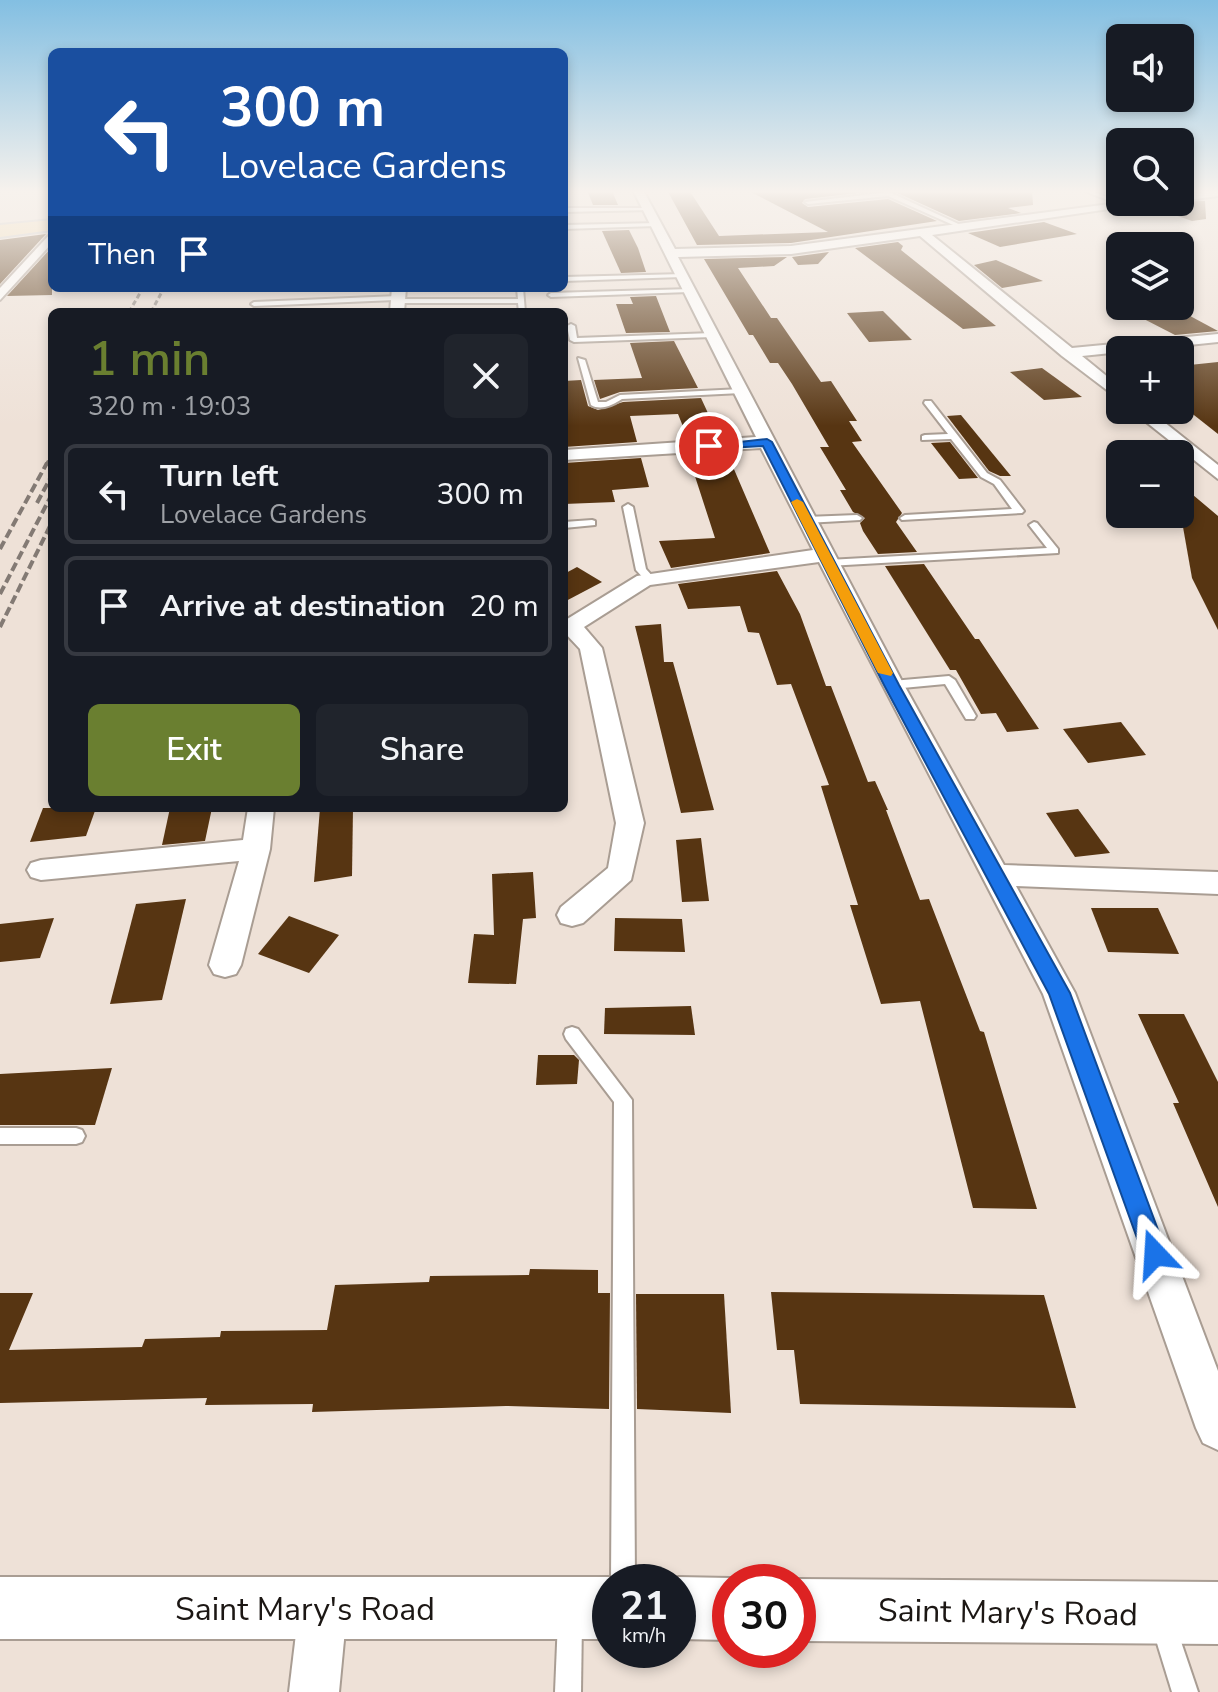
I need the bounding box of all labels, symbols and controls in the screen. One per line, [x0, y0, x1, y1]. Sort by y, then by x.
map controls [1106, 24, 1194, 528]
button: sound [1106, 24, 1194, 112]
text: 300 m [220, 69, 385, 146]
icon: left [88, 80, 192, 184]
button: search [1106, 128, 1194, 216]
text: Lovelace Gardens [220, 142, 507, 191]
icon: arrive [172, 232, 216, 276]
button: layers [1106, 232, 1194, 320]
text: Then [88, 234, 156, 275]
text: 1 min [88, 326, 210, 392]
button: close [444, 334, 528, 418]
button: + [1106, 336, 1194, 424]
text: 320 m · 19:03 [88, 389, 251, 424]
pin [675, 412, 743, 480]
icon: arrive [687, 424, 731, 468]
button: − [1106, 440, 1194, 528]
text: Turn left [160, 456, 278, 497]
icon: left [92, 472, 136, 516]
text: 300 m [437, 474, 524, 515]
text: Lovelace Gardens [160, 497, 367, 532]
icon: arrive [92, 584, 136, 628]
text: Arrive at destination [160, 586, 445, 627]
text: 20 m [469, 586, 539, 627]
button: Exit [88, 704, 300, 796]
button: Share [316, 704, 528, 796]
position arrow [1113, 1212, 1197, 1296]
speed limit sign: 30 [712, 1564, 816, 1668]
text: 21 [620, 1579, 668, 1633]
street label: Saint Mary's Road [175, 1588, 435, 1631]
street label: Saint Mary's Road [878, 1589, 1138, 1636]
text: km/h [622, 1622, 666, 1649]

